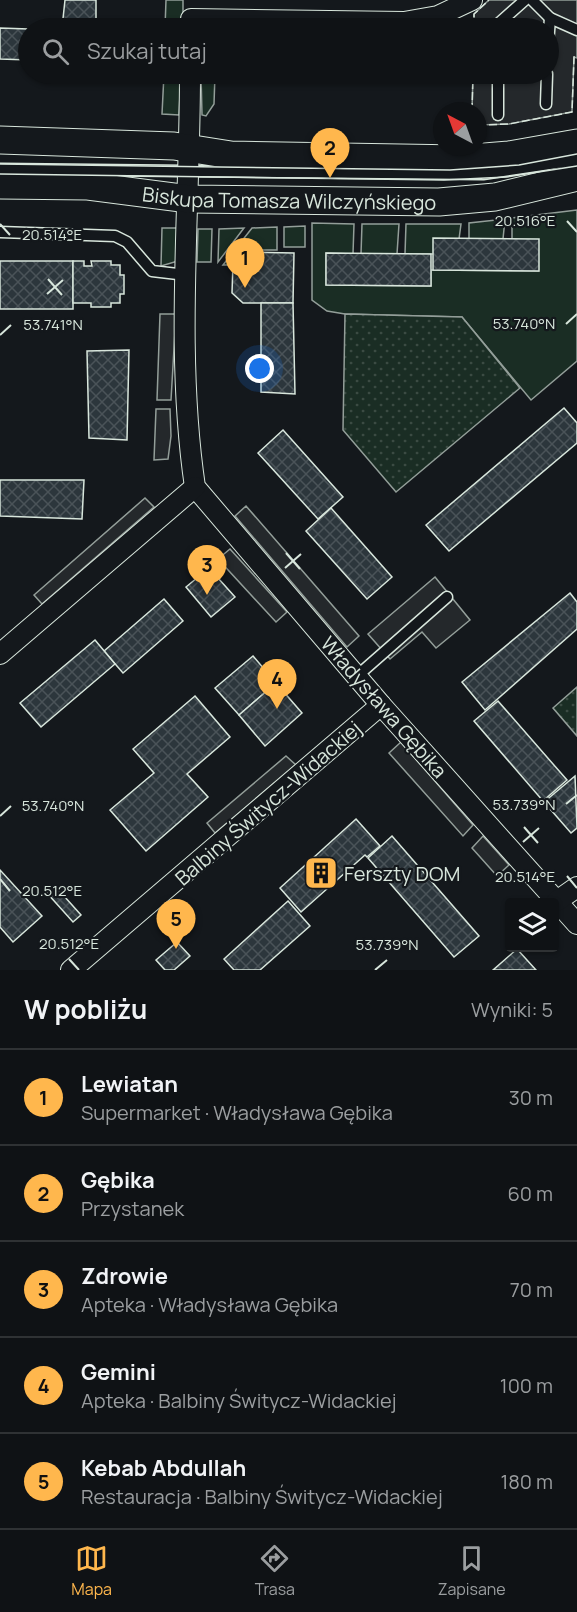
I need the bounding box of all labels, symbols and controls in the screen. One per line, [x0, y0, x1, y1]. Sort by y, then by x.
search box [18, 18, 559, 84]
icon: search [39, 35, 72, 68]
text: Szukaj tutaj [87, 36, 207, 66]
north arrow [433, 102, 487, 156]
pin: 2 [310, 128, 350, 178]
street label: Biskupa Tomasza Wilczyńskiego [141, 180, 436, 215]
text: 20.516°E [495, 210, 555, 231]
text: 20.514°E [22, 224, 82, 245]
pin: 1 [226, 238, 264, 288]
text: 53.740°N [493, 313, 555, 334]
text: 53.741°N [23, 314, 83, 335]
your location [245, 354, 274, 383]
pin: 3 [188, 546, 226, 595]
street label: Władysława Gębika [315, 630, 453, 784]
pin: 4 [258, 660, 296, 709]
street label: Balbiny Świtycz-Widackiej [169, 715, 367, 891]
text: 53.739°N [493, 794, 555, 815]
text: 53.740°N [22, 795, 84, 816]
building icon: Ferszty DOM [303, 855, 339, 891]
place label: Ferszty DOM [344, 860, 460, 887]
text: 20.514°E [495, 866, 555, 887]
text: 20.512°E [22, 880, 82, 901]
map controls [505, 898, 559, 952]
button: layers [505, 898, 559, 952]
pin: 5 [156, 900, 195, 949]
text: 20.512°E [39, 933, 99, 954]
text: 53.739°N [356, 934, 418, 955]
text: W pobliżu [24, 991, 147, 1027]
text: Wyniki: 5 [471, 996, 553, 1023]
text: Lewiatan [81, 1069, 178, 1099]
text: 1 [39, 1084, 48, 1111]
text: 30 m [509, 1084, 553, 1111]
text: Supermarket · Władysława Gębika [81, 1099, 393, 1126]
text: Gębika [81, 1165, 155, 1195]
text: 2 [38, 1180, 49, 1207]
text: 60 m [507, 1180, 553, 1207]
text: Przystanek [81, 1195, 184, 1222]
text: Zdrowie [81, 1261, 168, 1291]
text: 3 [38, 1276, 49, 1303]
text: 70 m [510, 1276, 553, 1303]
text: Apteka · Władysława Gębika [81, 1291, 338, 1318]
text: Gemini [81, 1357, 156, 1387]
text: 4 [37, 1372, 50, 1399]
text: 100 m [500, 1372, 553, 1399]
text: Apteka · Balbiny Świtycz-Widackiej [81, 1387, 397, 1414]
text: Kebab Abdullah [81, 1453, 246, 1483]
text: 5 [38, 1468, 49, 1495]
text: 180 m [500, 1468, 553, 1495]
text: Restauracja · Balbiny Świtycz-Widackiej [81, 1483, 443, 1510]
tab: Mapa [71, 1542, 112, 1600]
tab: Trasa [255, 1542, 295, 1600]
tab: Zapisane [438, 1542, 506, 1600]

